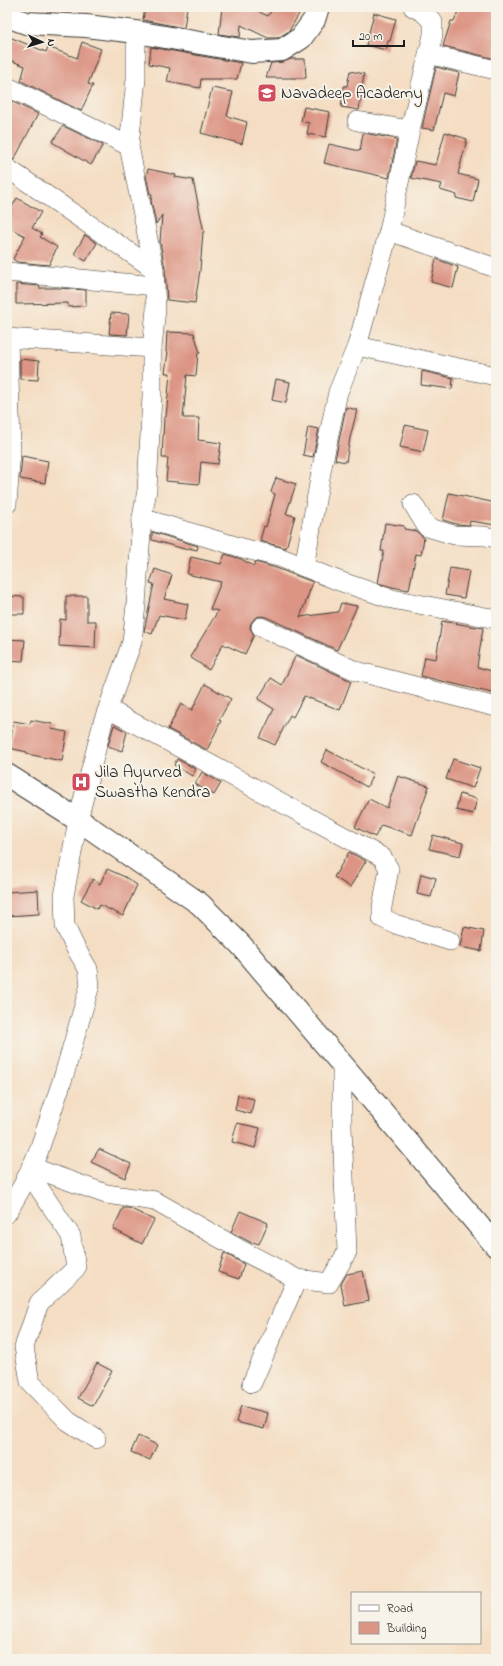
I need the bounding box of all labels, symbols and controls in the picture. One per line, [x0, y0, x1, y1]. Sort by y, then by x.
north arrow [22, 22, 62, 62]
scale bar [353, 22, 404, 48]
text: 20 m [359, 28, 382, 46]
text: N [43, 38, 59, 47]
place label: Navadeep Academy [281, 81, 423, 107]
school or university icon: Navadeep Academy [256, 82, 278, 104]
place label: Jila Ayurved Swastha Kendra [95, 760, 210, 805]
hospital icon: Jila Ayurved Swastha Kendra [70, 771, 92, 793]
legend [351, 1592, 481, 1644]
text: Road [387, 1600, 413, 1618]
text: Building [386, 1620, 426, 1639]

